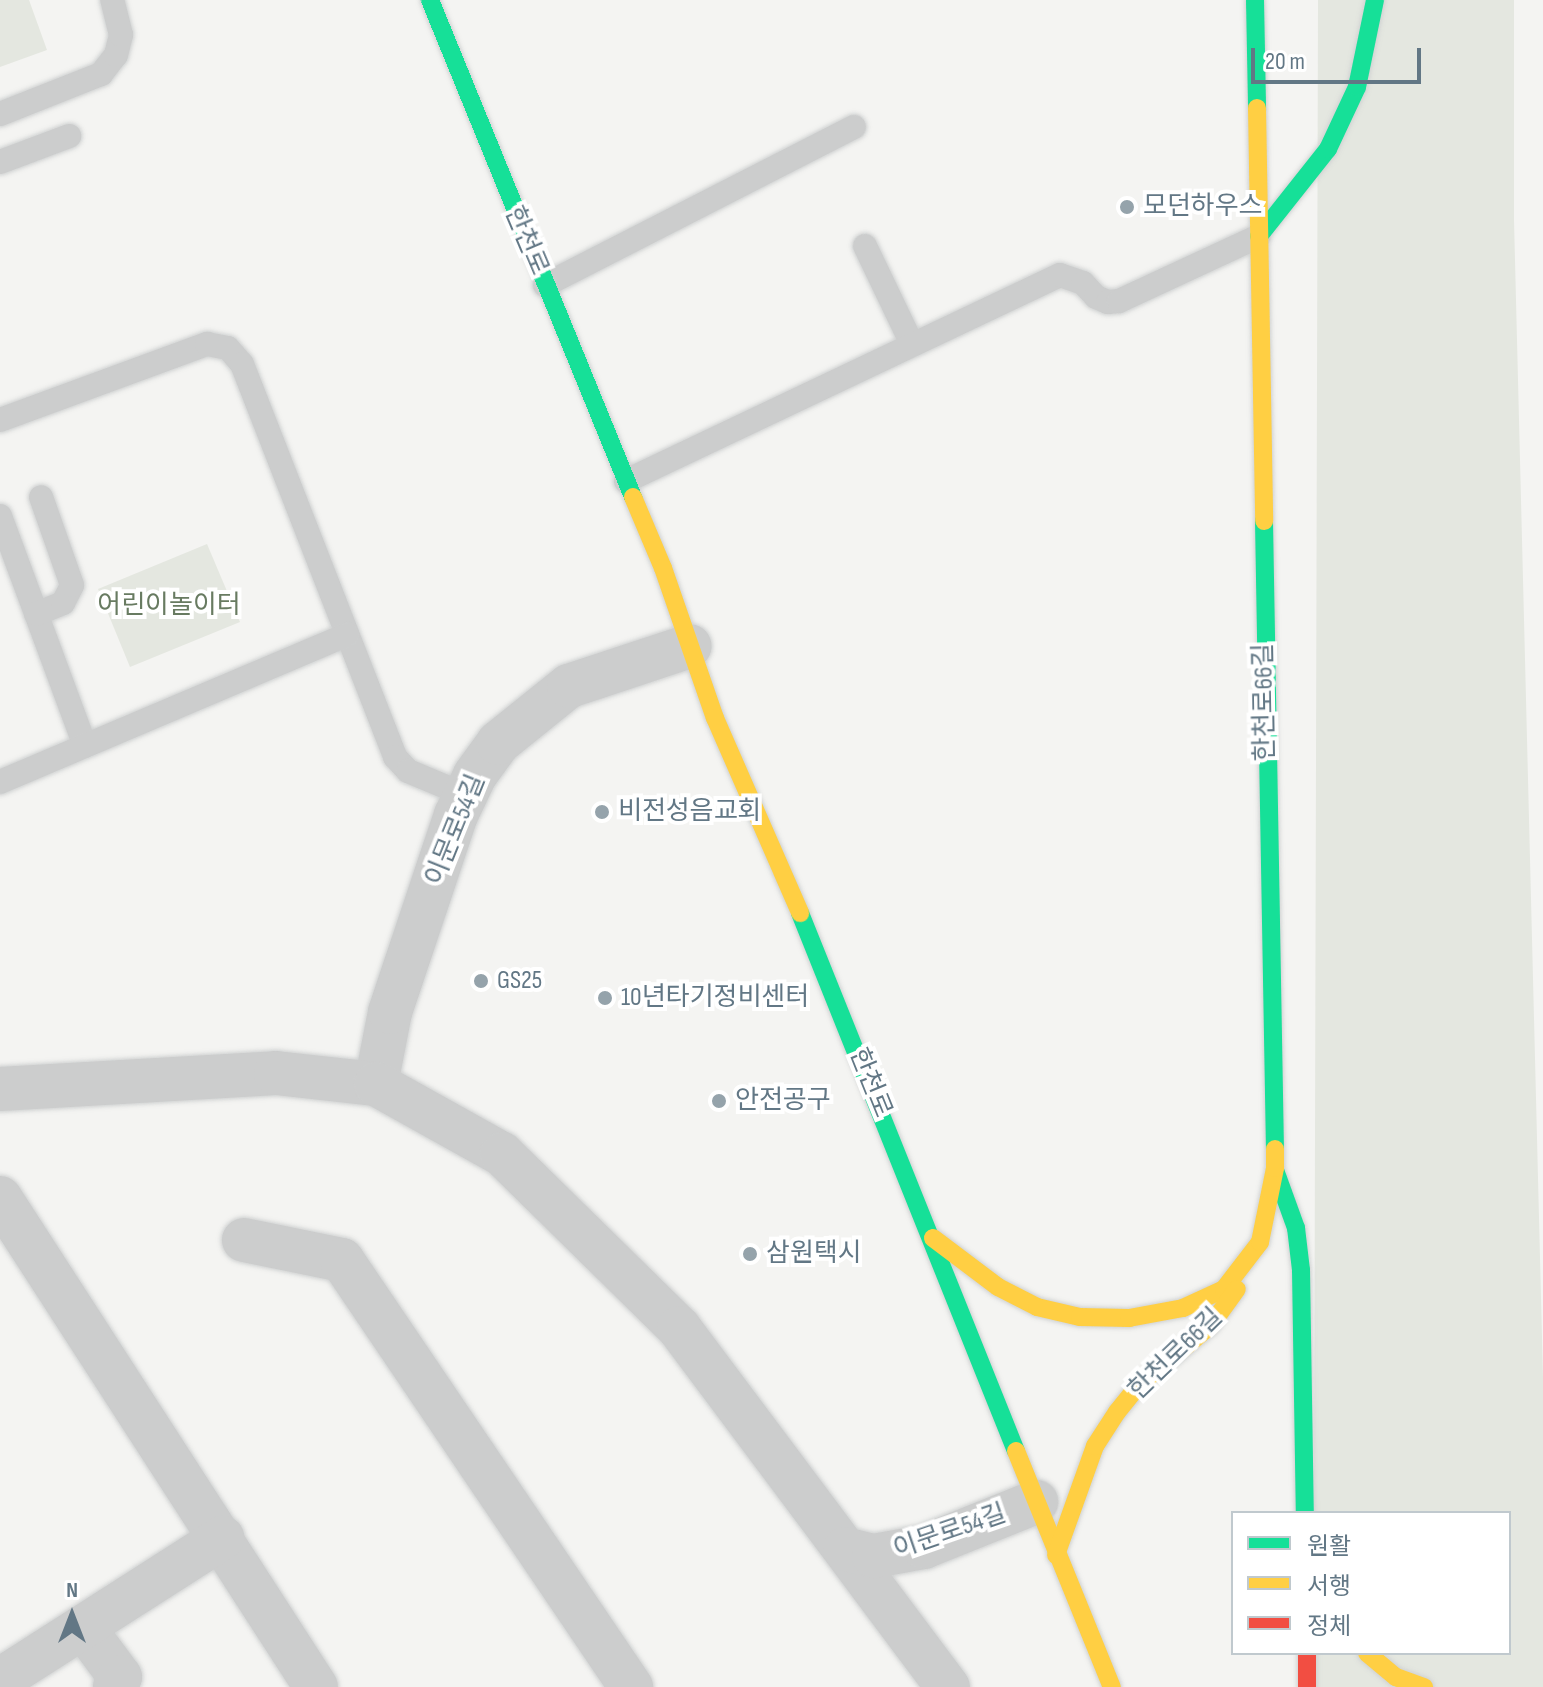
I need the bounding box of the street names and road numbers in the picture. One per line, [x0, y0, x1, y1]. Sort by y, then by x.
street label: 한천로 [498, 202, 554, 280]
street label: 한천로66길 [1248, 643, 1282, 761]
street label: 이문로54길 [420, 770, 492, 890]
street label: 한천로 [842, 1044, 898, 1122]
street label: 한천로66길 [1123, 1302, 1229, 1406]
street label: 이문로54길 [890, 1498, 1010, 1566]

